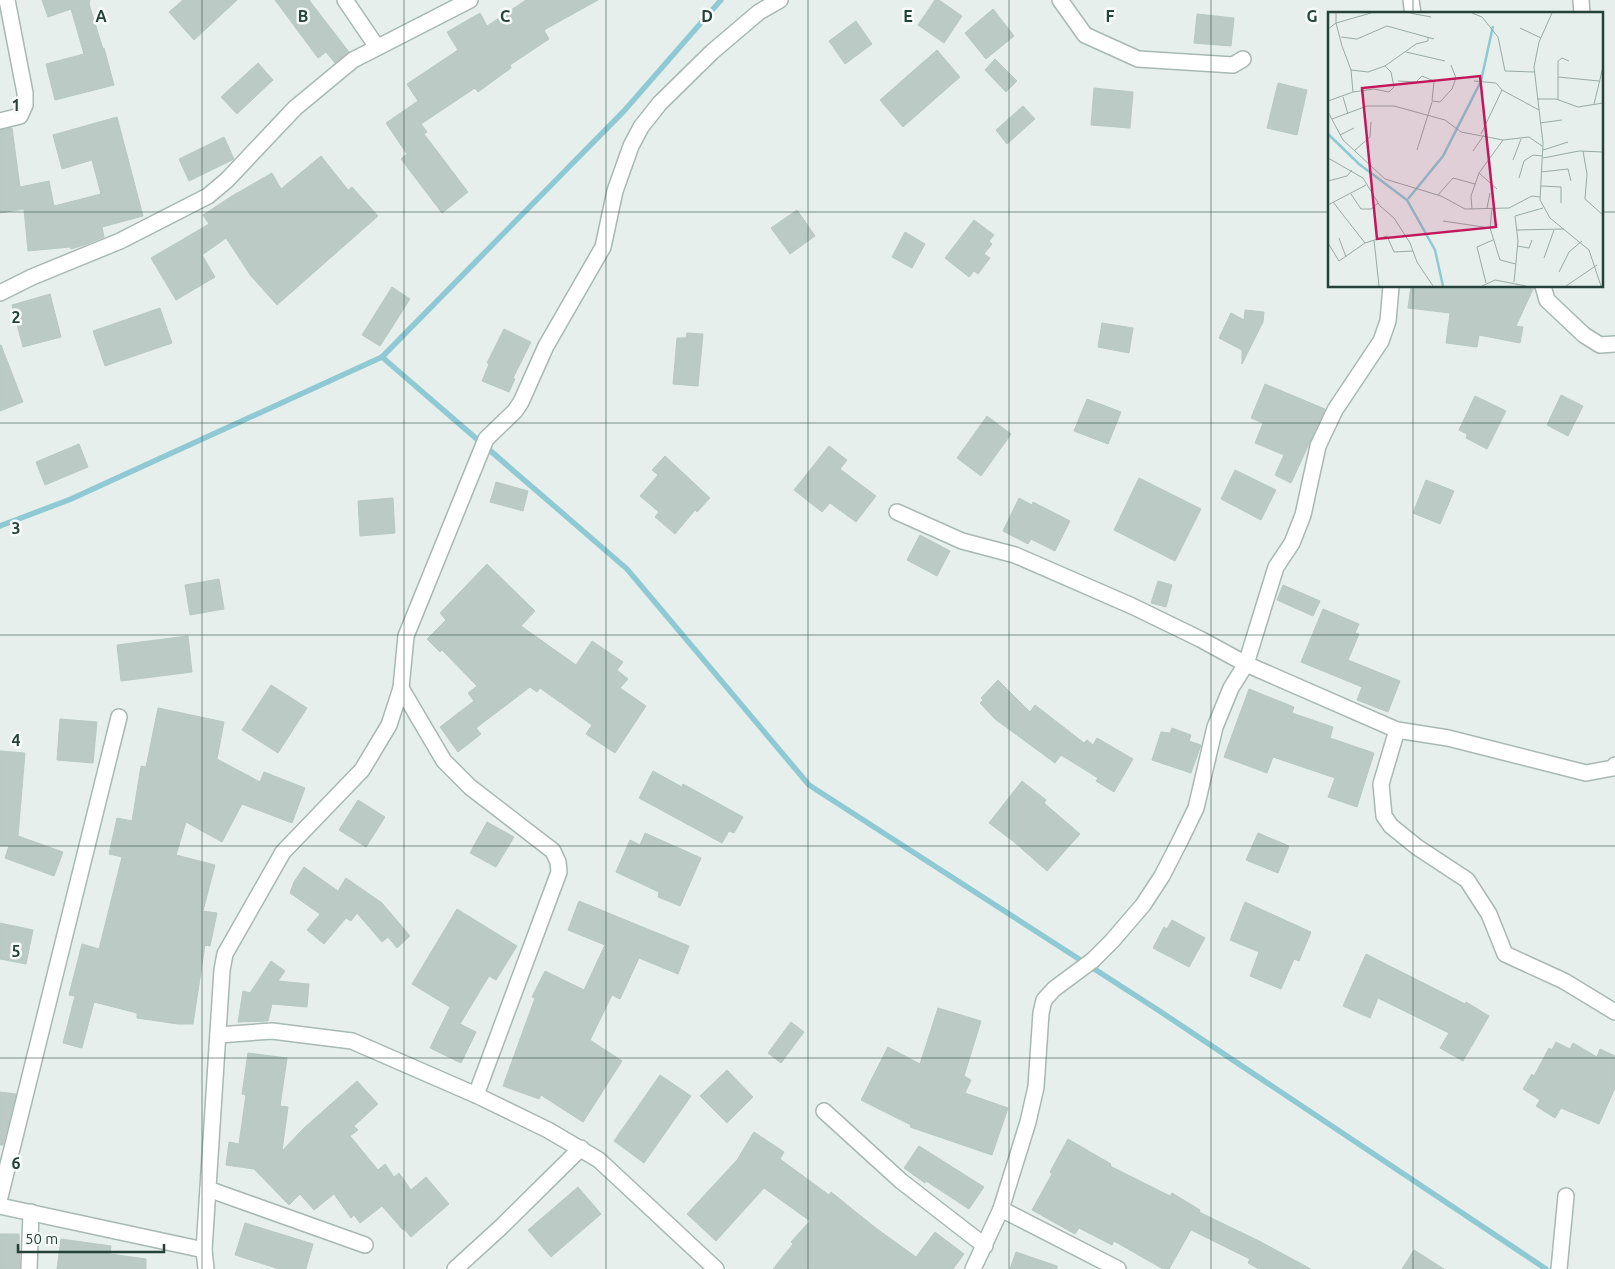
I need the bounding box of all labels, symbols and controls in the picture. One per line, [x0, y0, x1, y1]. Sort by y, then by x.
text: A [95, 7, 107, 25]
text: B [298, 7, 308, 25]
text: C [500, 7, 510, 25]
text: D [701, 7, 713, 25]
text: E [903, 7, 913, 25]
text: F [1106, 7, 1115, 25]
text: G [1306, 7, 1318, 25]
inset map [1328, 12, 1602, 288]
text: 1 [11, 96, 21, 114]
text: 2 [11, 308, 21, 326]
text: 3 [11, 519, 21, 537]
text: 4 [11, 731, 21, 749]
text: 5 [11, 942, 21, 960]
text: 6 [11, 1154, 21, 1172]
scale bar [18, 1222, 164, 1254]
text: 50 m [25, 1230, 58, 1247]

